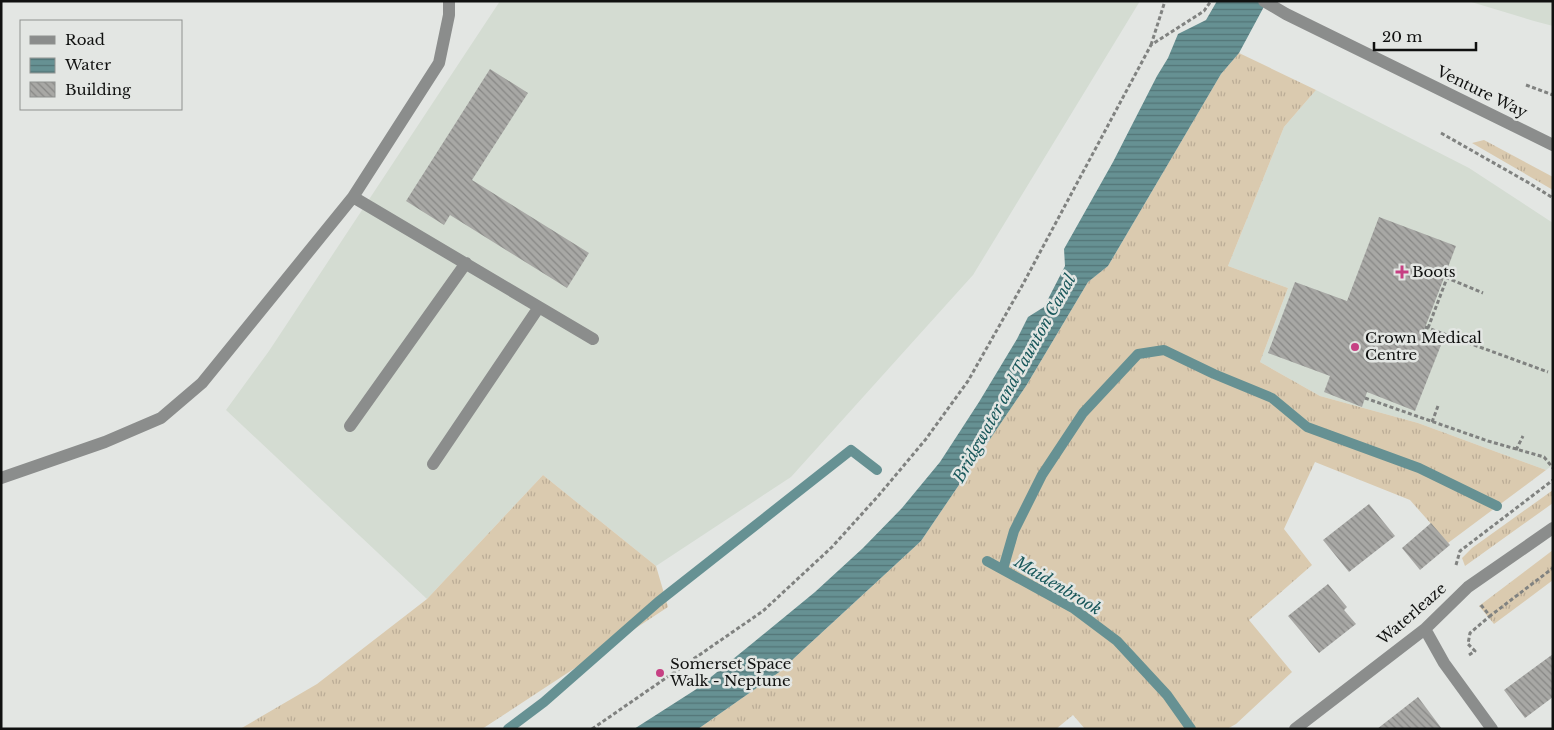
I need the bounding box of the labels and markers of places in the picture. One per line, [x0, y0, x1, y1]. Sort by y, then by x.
place label: Boots [1412, 262, 1456, 281]
marker: Boots [1396, 266, 1408, 278]
place label: Crown Medical Centre [1365, 328, 1482, 364]
marker: Crown Medical Centre [1349, 341, 1361, 353]
place label: Somerset Space Walk - Neptune [669, 654, 791, 690]
marker: Somerset Space Walk - Neptune [654, 667, 666, 679]

